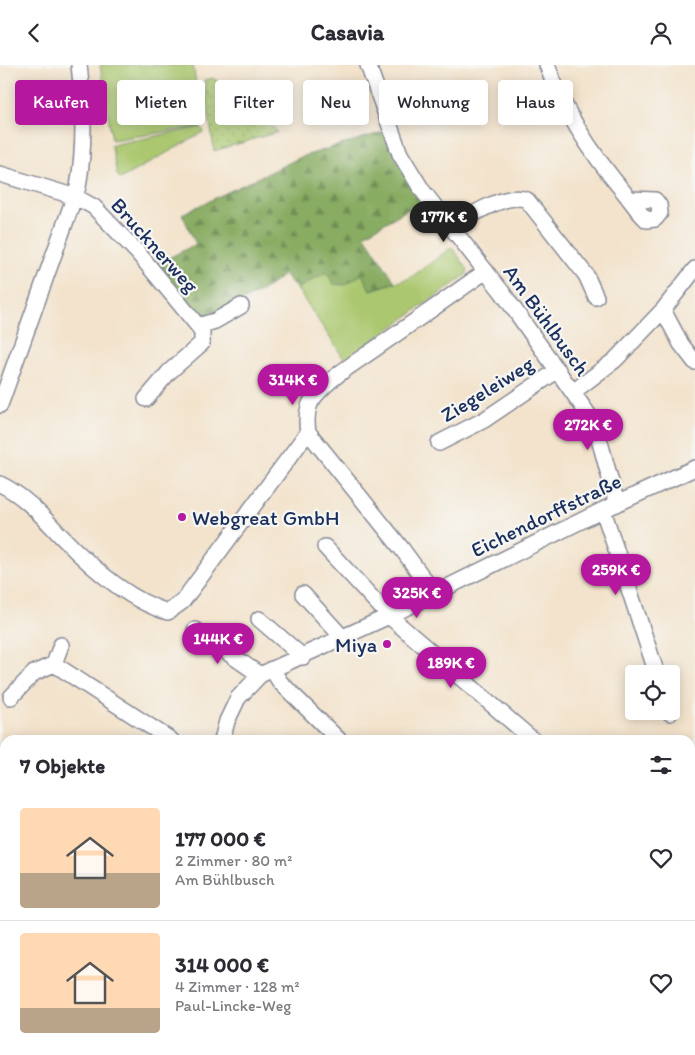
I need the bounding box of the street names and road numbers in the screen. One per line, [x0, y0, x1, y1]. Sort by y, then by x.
street label: Brucknerweg [106, 192, 204, 298]
street label: Am Bühlbusch [498, 260, 596, 381]
street label: Ziegeleiweg [436, 351, 538, 427]
street label: Eichendorffstraße [467, 468, 625, 562]

